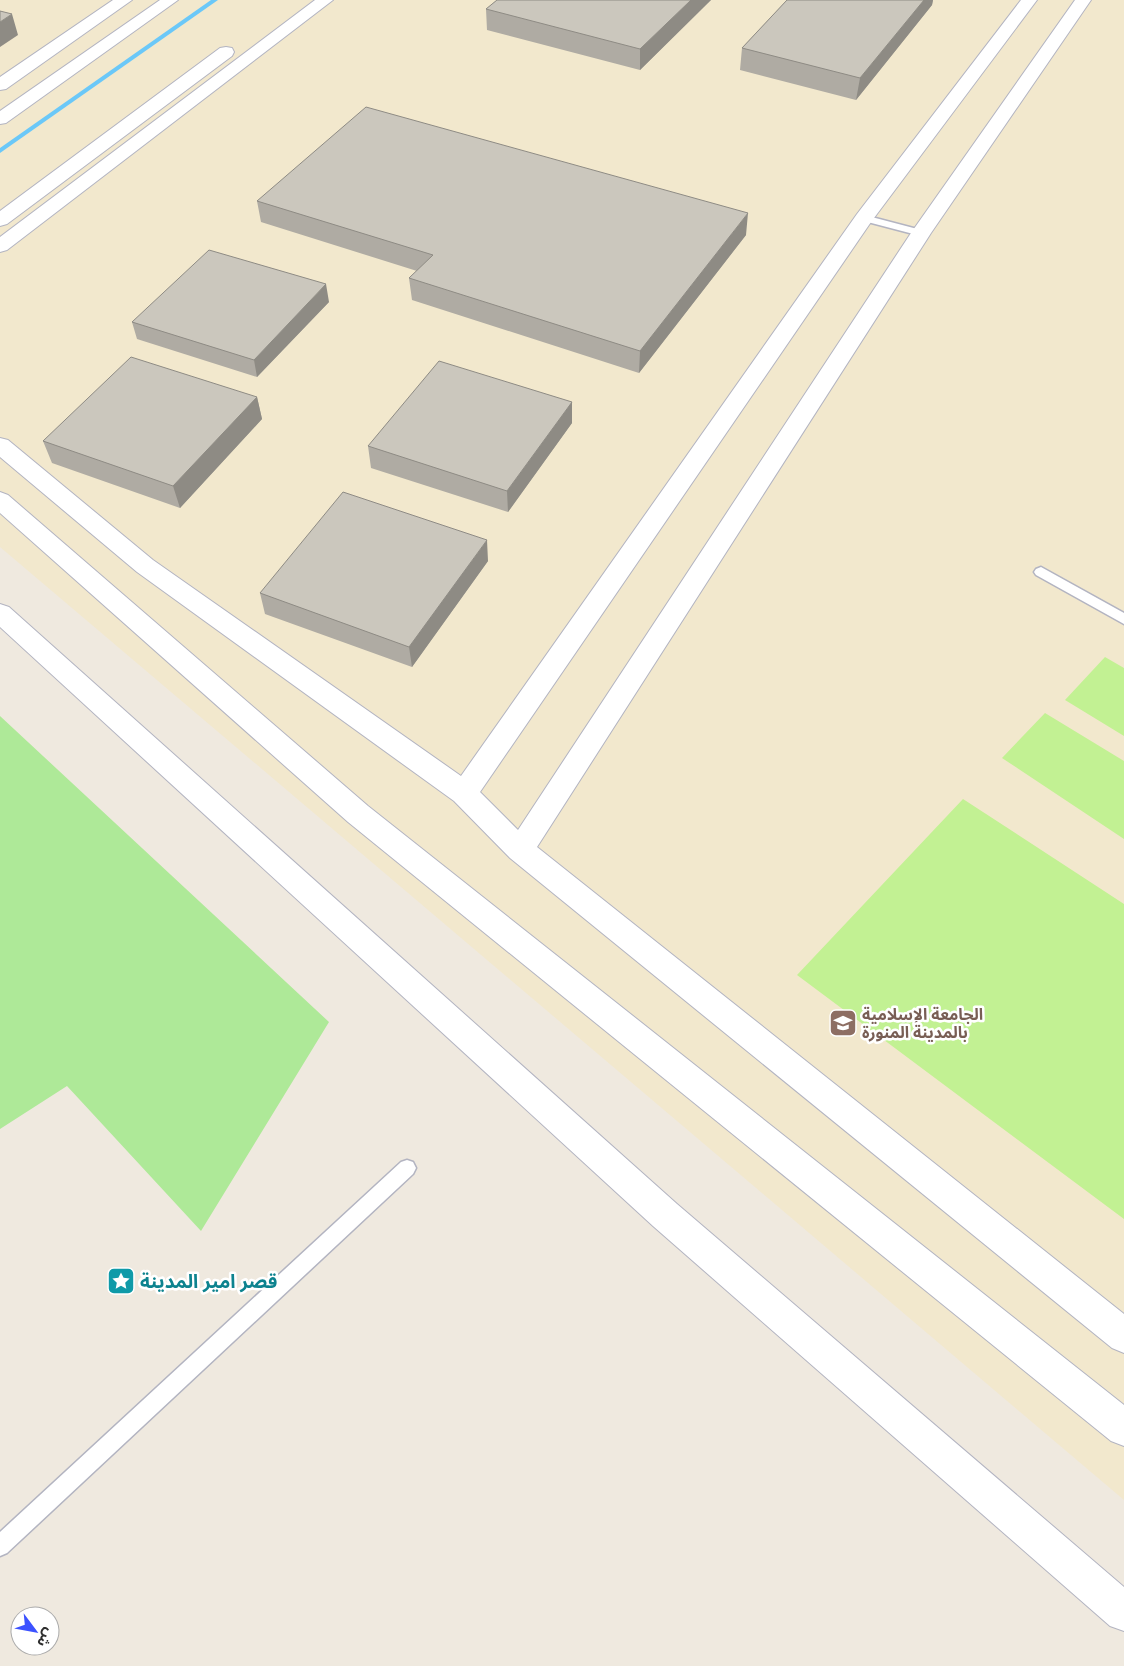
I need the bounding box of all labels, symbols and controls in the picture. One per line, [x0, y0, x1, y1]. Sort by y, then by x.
place label: الجامعة الإسلامية بالمدينة المنورة [862, 1005, 983, 1042]
school or university icon: الجامعة الإسلامية بالمدينة المنورة [828, 1008, 858, 1038]
place icon: قصر امير المدينة [106, 1266, 136, 1296]
place label: قصر امير المدينة [140, 1270, 277, 1293]
north arrow [10, 1606, 60, 1656]
text: ش [34, 1626, 58, 1650]

